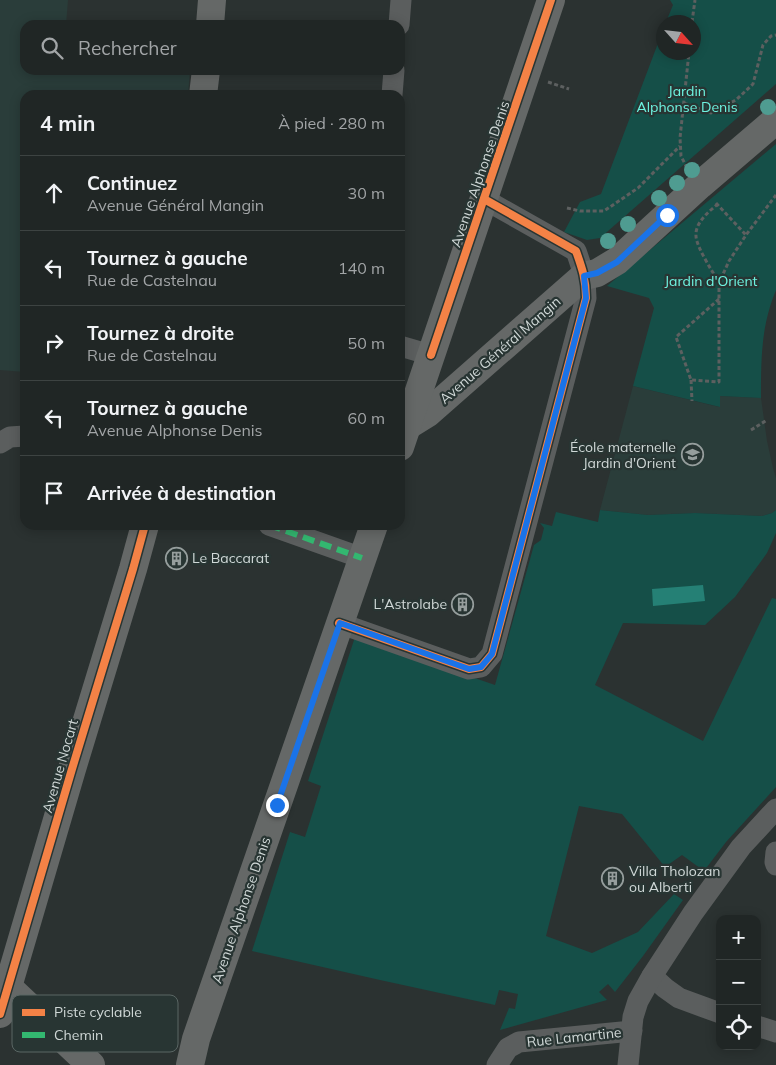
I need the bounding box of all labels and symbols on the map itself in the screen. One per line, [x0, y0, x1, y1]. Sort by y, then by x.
north arrow [656, 15, 701, 60]
park label: Jardin Alphonse Denis [636, 82, 738, 116]
street label: Avenue Alphonse Denis [446, 98, 514, 250]
route start [656, 204, 679, 227]
park label: Jardin d'Orient [664, 272, 758, 290]
street label: Avenue Général Mangin [436, 292, 564, 408]
place label: École maternelle Jardin d'Orient [570, 438, 676, 472]
school or university icon: École maternelle Jardin d'Orient [680, 443, 704, 467]
building icon: Le Baccarat [164, 546, 188, 570]
place label: Le Baccarat [192, 549, 269, 567]
building icon: L'Astrolabe [451, 592, 475, 616]
place label: L'Astrolabe [374, 595, 447, 613]
street label: Avenue Nocart [38, 717, 82, 815]
route end [266, 794, 289, 817]
street label: Avenue Alphonse Denis [207, 834, 275, 986]
place label: Villa Tholozan ou Alberti [629, 862, 721, 896]
building icon: Villa Tholozan ou Alberti [601, 867, 625, 891]
legend [12, 995, 178, 1052]
text: Piste cyclable [54, 1003, 142, 1021]
street label: Rue Lamartine [526, 1023, 622, 1051]
text: Chemin [54, 1026, 103, 1044]

